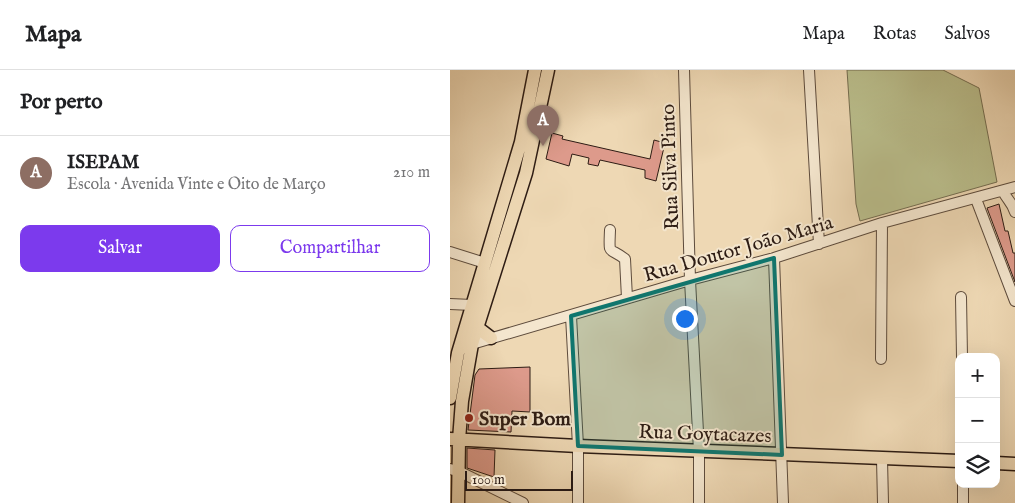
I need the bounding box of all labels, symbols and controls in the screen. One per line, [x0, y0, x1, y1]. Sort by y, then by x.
text: Mapa [25, 19, 81, 50]
text: Mapa [803, 23, 845, 46]
text: Rotas [873, 23, 916, 46]
text: Salvos [944, 23, 990, 46]
text: Por perto [20, 89, 102, 116]
street label: Rua Silva Pinto [656, 103, 685, 230]
pin: A [527, 105, 559, 146]
text: ISEPAM [67, 151, 139, 175]
text: A [31, 163, 41, 183]
text: 210 m [393, 163, 430, 183]
text: Escola · Avenida Vinte e Oito de Março [67, 175, 326, 195]
street label: Rua Doutor João Maria [641, 210, 836, 288]
button: Salvar [20, 225, 220, 272]
button: Compartilhar [230, 225, 430, 272]
your location [672, 306, 698, 332]
map controls [955, 353, 1000, 488]
button: + [955, 353, 1000, 398]
button: − [955, 398, 1000, 443]
place label: Super Bom [479, 407, 571, 432]
marker: Super Bom [463, 412, 475, 424]
street label: Rua Goytacazes [638, 420, 772, 449]
button: layers [955, 443, 1000, 488]
scale bar [465, 468, 572, 491]
text: 100 m [472, 471, 505, 489]

